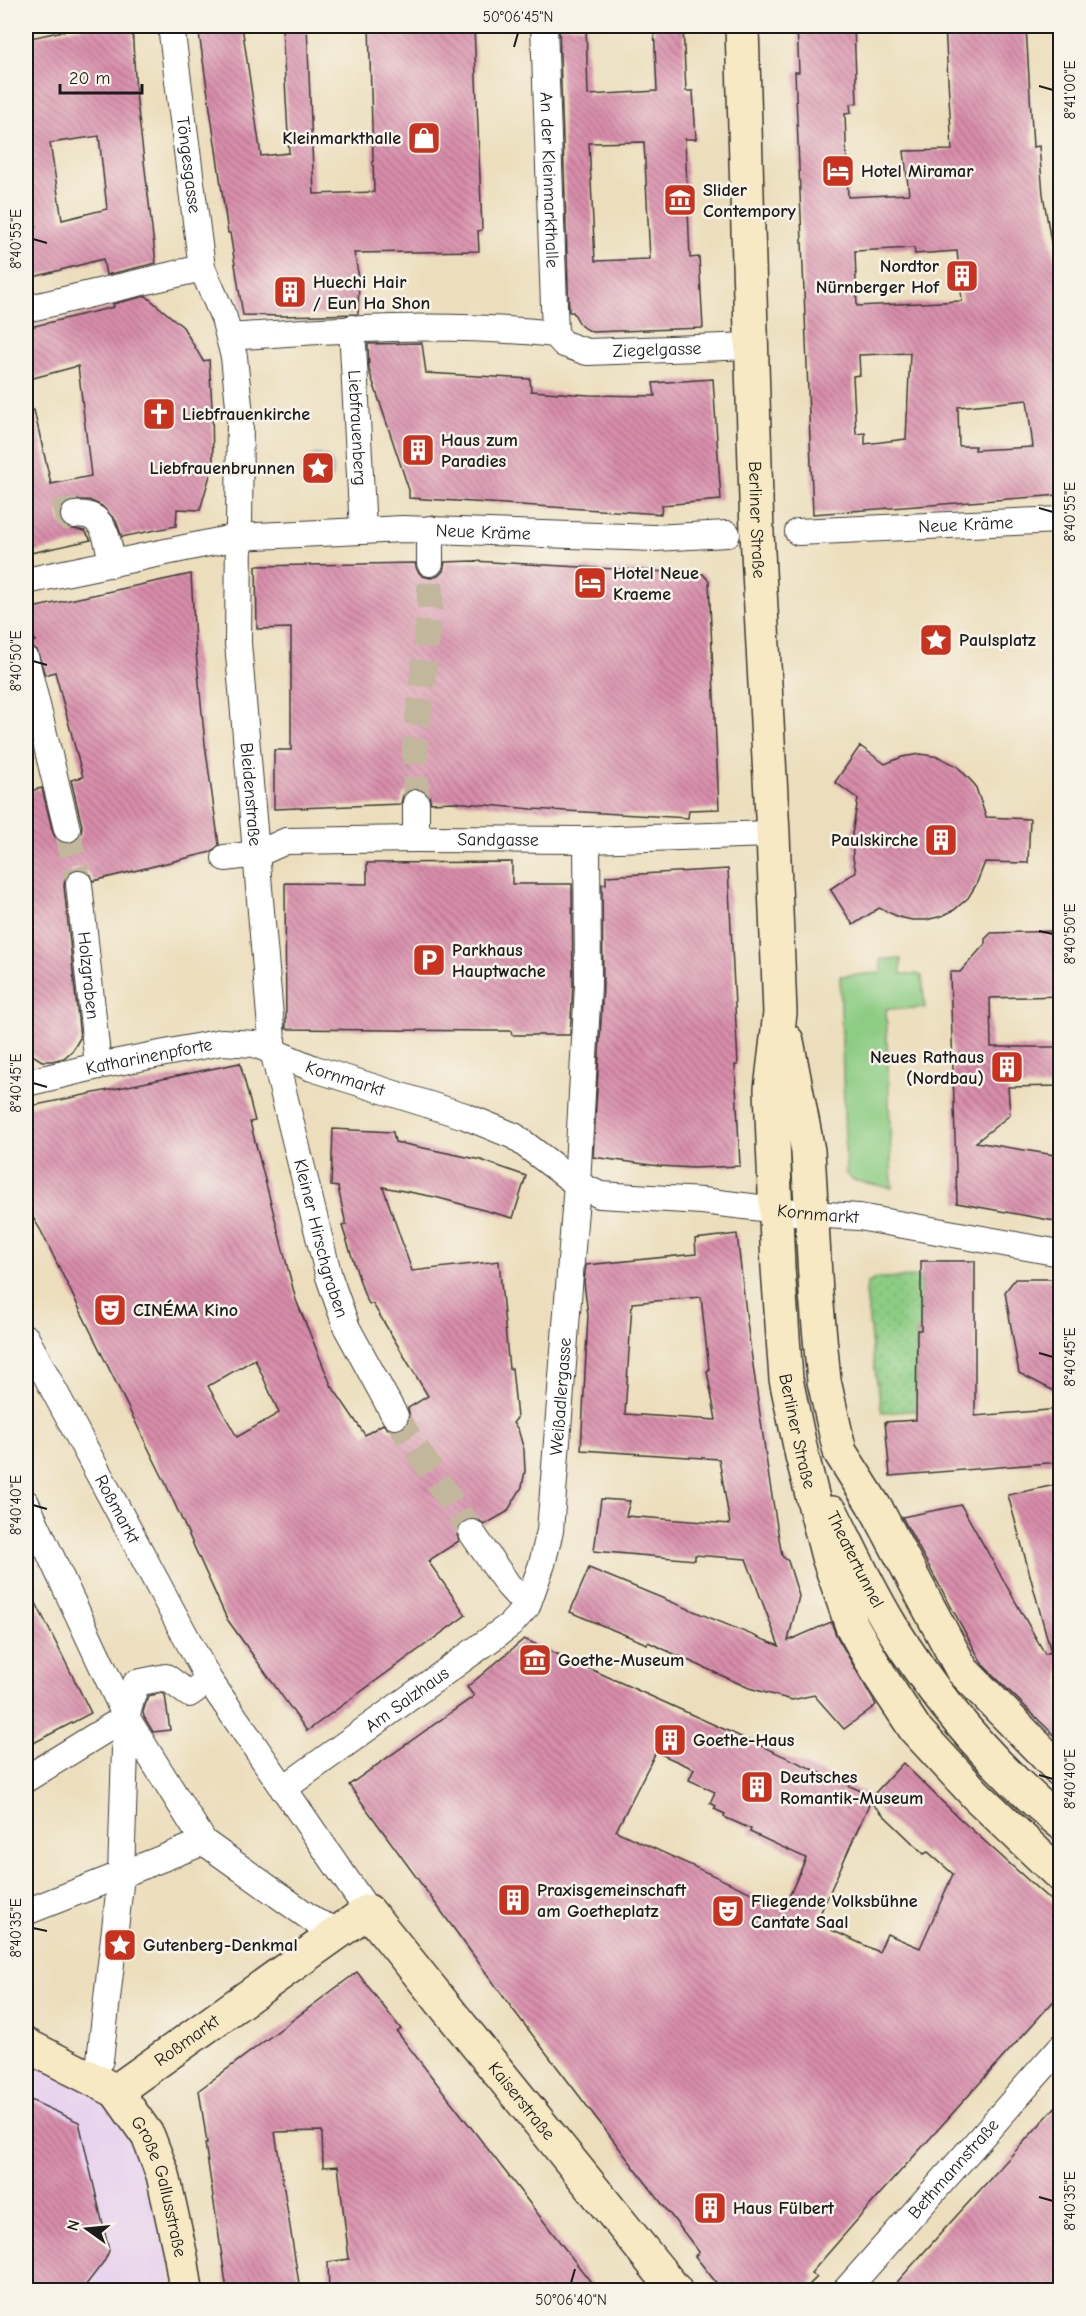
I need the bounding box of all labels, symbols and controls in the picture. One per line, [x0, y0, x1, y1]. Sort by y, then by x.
text: 50°06'45"N [483, 8, 553, 26]
scale bar [60, 57, 142, 95]
text: 8°41'00"E [1061, 60, 1079, 120]
text: 20 m [69, 68, 110, 89]
street label: An der Kleinmarkthalle [536, 91, 563, 268]
street label: Töngesgasse [172, 115, 205, 214]
shop icon: Kleinmarkthalle [406, 120, 442, 156]
place label: Kleinmarkthalle [282, 128, 401, 149]
hotel icon: Hotel Miramar [820, 153, 856, 189]
place label: Hotel Miramar [861, 161, 974, 182]
place label: Slider Contempory [703, 180, 796, 222]
museum icon: Slider Contempory [662, 182, 698, 218]
text: 8°40'55"E [7, 209, 25, 269]
place label: Nordtor Nürnberger Hof [816, 256, 940, 298]
building icon: Nordtor Nürnberger Hof [944, 258, 980, 294]
place label: Huechi Hair / Eun Ha Shon [313, 272, 430, 314]
building icon: Huechi Hair / Eun Ha Shon [272, 274, 308, 310]
street label: Ziegelgasse [612, 337, 702, 362]
street label: Liebfrauenberg [344, 369, 371, 486]
church icon: Liebfrauenkirche [141, 396, 177, 432]
place label: Liebfrauenkirche [182, 404, 310, 425]
place label: Haus zum Paradies [441, 430, 518, 472]
building icon: Haus zum Paradies [400, 432, 436, 468]
place icon: Liebfrauenbrunnen [300, 450, 336, 486]
place label: Liebfrauenbrunnen [149, 458, 295, 479]
street label: Berliner Straße [744, 461, 770, 579]
text: 8°40'55"E [1061, 482, 1079, 542]
street label: Neue Kräme [918, 512, 1014, 537]
street label: Neue Kräme [435, 520, 531, 544]
place label: Hotel Neue Kraeme [613, 563, 699, 605]
hotel icon: Hotel Neue Kraeme [572, 565, 608, 601]
place icon: Paulsplatz [918, 622, 954, 658]
text: 8°40'50"E [7, 630, 25, 692]
place label: Paulsplatz [959, 630, 1036, 651]
street label: Bleidenstraße [236, 742, 266, 847]
building icon: Paulskirche [923, 822, 959, 858]
street label: Sandgasse [457, 829, 539, 850]
place label: Paulskirche [831, 830, 918, 851]
text: 8°40'50"E [1061, 903, 1079, 965]
street label: Holzgraben [74, 931, 104, 1020]
place label: Parkhaus Hauptwache [452, 940, 546, 982]
parking icon: Parkhaus Hauptwache [411, 942, 447, 978]
street label: Katharinenpforte [84, 1034, 214, 1079]
place label: Neues Rathaus (Nordbau) [870, 1047, 984, 1089]
building icon: Neues Rathaus (Nordbau) [989, 1049, 1025, 1085]
text: 8°40'45"E [7, 1053, 25, 1113]
street label: Kornmarkt [302, 1056, 388, 1101]
street label: Kleiner Hirschgraben [290, 1157, 353, 1320]
street label: Kornmarkt [776, 1200, 860, 1228]
theatre icon: CINÉMA Kino [92, 1292, 128, 1328]
place label: CINÉMA Kino [133, 1299, 238, 1321]
text: 8°40'45"E [1061, 1327, 1079, 1387]
street label: Weißadlergasse [545, 1337, 576, 1456]
street label: Berliner Straße [775, 1372, 820, 1491]
street label: Roßmarkt [91, 1471, 145, 1548]
text: 8°40'40"E [7, 1475, 25, 1535]
street label: Theatertunnel [822, 1508, 889, 1611]
museum icon: Goethe-Museum [517, 1642, 553, 1678]
place label: Goethe-Museum [558, 1650, 684, 1671]
street label: Am Salzhaus [361, 1662, 453, 1737]
building icon: Goethe-Haus [652, 1722, 688, 1758]
place label: Goethe-Haus [693, 1730, 795, 1751]
text: 8°40'40"E [1061, 1749, 1079, 1809]
place label: Deutsches Romantik-Museum [780, 1767, 923, 1809]
building icon: Deutsches Romantik-Museum [739, 1769, 775, 1805]
place label: Praxisgemeinschaft am Goetheplatz [537, 1880, 687, 1922]
building icon: Praxisgemeinschaft am Goetheplatz [496, 1882, 532, 1918]
place label: Fliegende Volksbühne Cantate Saal [751, 1891, 918, 1933]
theatre icon: Fliegende Volksbühne Cantate Saal [710, 1893, 746, 1929]
text: 8°40'35"E [7, 1898, 25, 1958]
place icon: Gutenberg-Denkmal [102, 1927, 138, 1963]
place label: Gutenberg-Denkmal [143, 1935, 298, 1956]
street label: Roßmarkt [150, 2010, 224, 2071]
street label: Kaiserstraße [484, 2058, 560, 2144]
street label: Große Gallusstraße [127, 2112, 191, 2259]
street label: Bethmannstraße [904, 2114, 1003, 2223]
text: 8°40'35"E [1061, 2171, 1079, 2231]
building icon: Haus Fülbert [692, 2190, 728, 2226]
place label: Haus Fülbert [733, 2198, 835, 2219]
north arrow [57, 2199, 117, 2259]
text: N [63, 2218, 84, 2233]
text: 50°06'40"N [535, 2291, 607, 2309]

